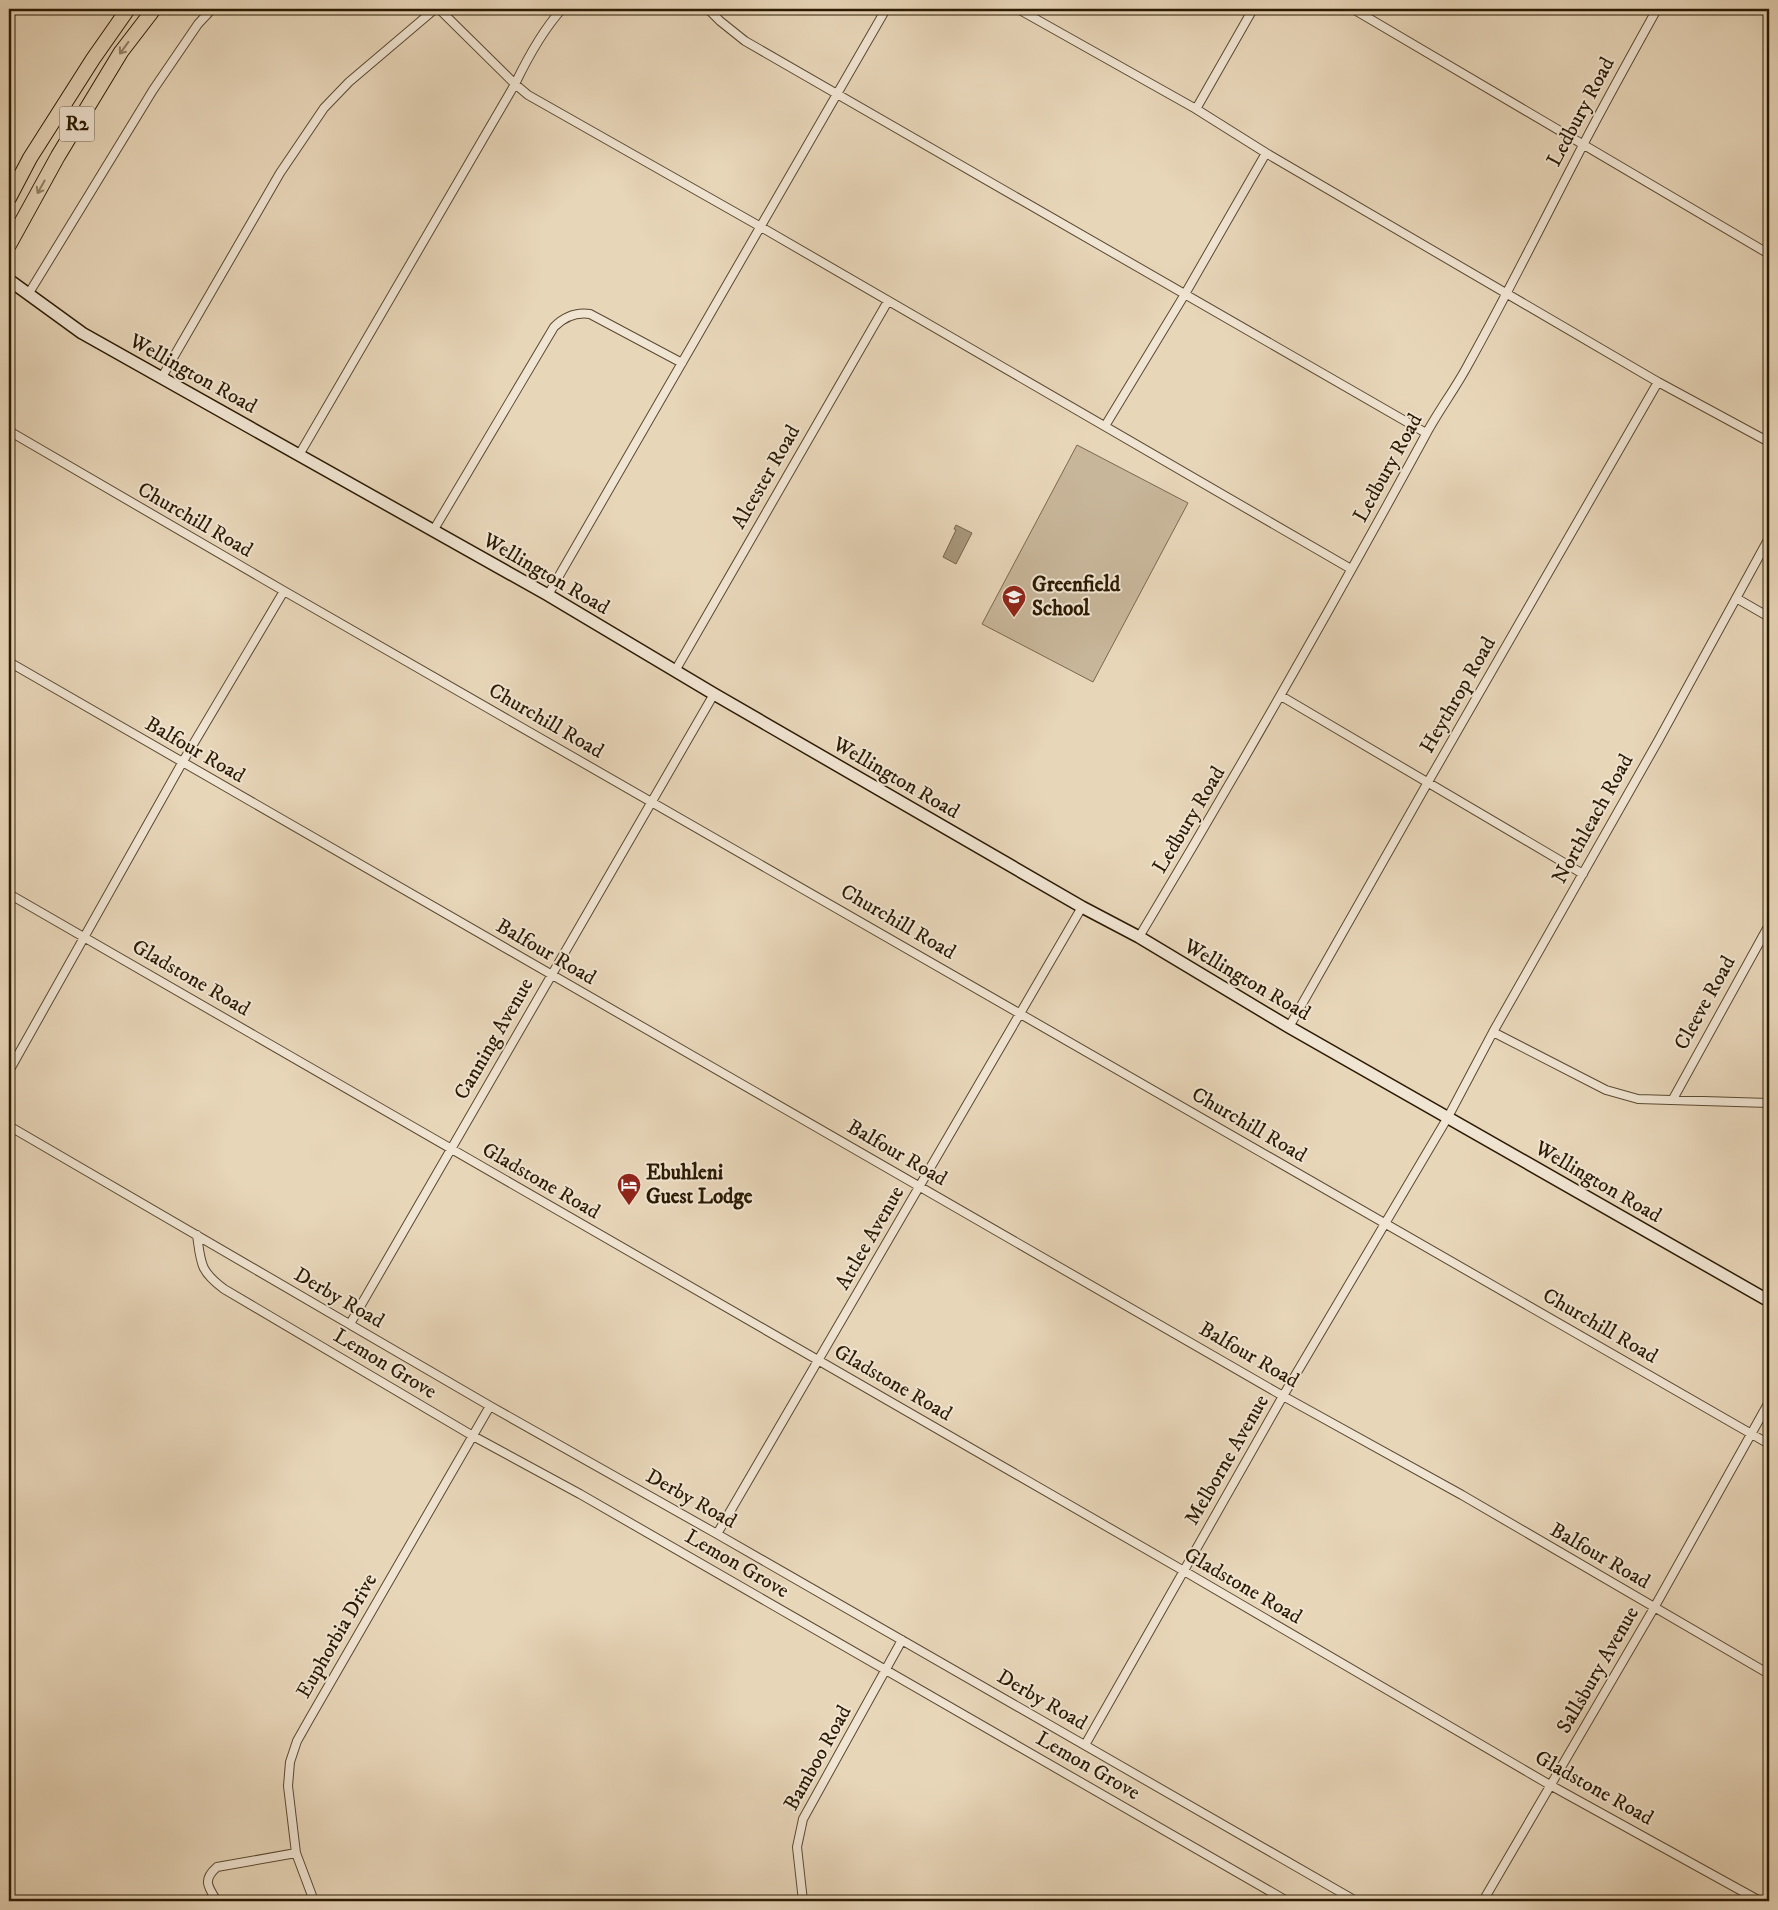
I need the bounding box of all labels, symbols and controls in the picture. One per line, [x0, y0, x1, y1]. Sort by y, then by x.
one-way arrow [119, 41, 130, 54]
street label: Ledbury Road [1541, 52, 1621, 171]
road number: R2 [60, 106, 94, 142]
one-way arrow [35, 179, 45, 194]
street label: Wellington Road [124, 328, 262, 420]
street label: Ledbury Road [1348, 409, 1429, 527]
street label: Alcester Road [726, 420, 806, 534]
street label: Churchill Road [133, 477, 258, 564]
street label: Wellington Road [477, 527, 614, 621]
place label: Greenfield School [1032, 572, 1121, 622]
school or university icon: Greenfield School [1001, 584, 1027, 618]
street label: Heythrop Road [1414, 632, 1502, 758]
street label: Churchill Road [484, 678, 609, 765]
street label: Balfour Road [140, 711, 250, 789]
street label: Wellington Road [827, 731, 964, 825]
street label: Northleach Road [1547, 749, 1640, 888]
street label: Ledbury Road [1147, 761, 1231, 878]
street label: Churchill Road [836, 879, 961, 966]
street label: Balfour Road [491, 913, 601, 991]
street label: Wellington Road [1178, 933, 1315, 1027]
street label: Gladstone Road [127, 934, 255, 1022]
street label: Cleeve Road [1669, 951, 1742, 1055]
street label: Canning Avenue [449, 973, 540, 1105]
street label: Churchill Road [1187, 1082, 1312, 1169]
street label: Balfour Road [842, 1114, 952, 1192]
street label: Wellington Road [1529, 1135, 1666, 1229]
street label: Gladstone Road [477, 1137, 605, 1225]
place label: Ebuhleni Guest Lodge [646, 1160, 753, 1210]
hotel icon: Ebuhleni Guest Lodge [616, 1172, 642, 1206]
street label: Attlee Avenue [830, 1181, 910, 1295]
street label: Derby Road [289, 1262, 389, 1335]
street label: Churchill Road [1538, 1283, 1663, 1370]
street label: Balfour Road [1194, 1316, 1304, 1394]
street label: Lemon Grove [329, 1323, 442, 1405]
street label: Gladstone Road [829, 1339, 957, 1427]
street label: Melborne Avenue [1179, 1390, 1275, 1530]
street label: Derby Road [641, 1463, 741, 1535]
street label: Balfour Road [1545, 1517, 1655, 1595]
street label: Lemon Grove [680, 1524, 794, 1604]
street label: Gladstone Road [1179, 1542, 1307, 1630]
street label: Euphorbia Drive [291, 1569, 383, 1703]
street label: Sallsbury Avenue [1551, 1602, 1645, 1738]
street label: Derby Road [992, 1664, 1092, 1737]
street label: Bamboo Road [778, 1700, 858, 1815]
street label: Lemon Grove [1031, 1726, 1145, 1806]
street label: Gladstone Road [1530, 1745, 1658, 1832]

